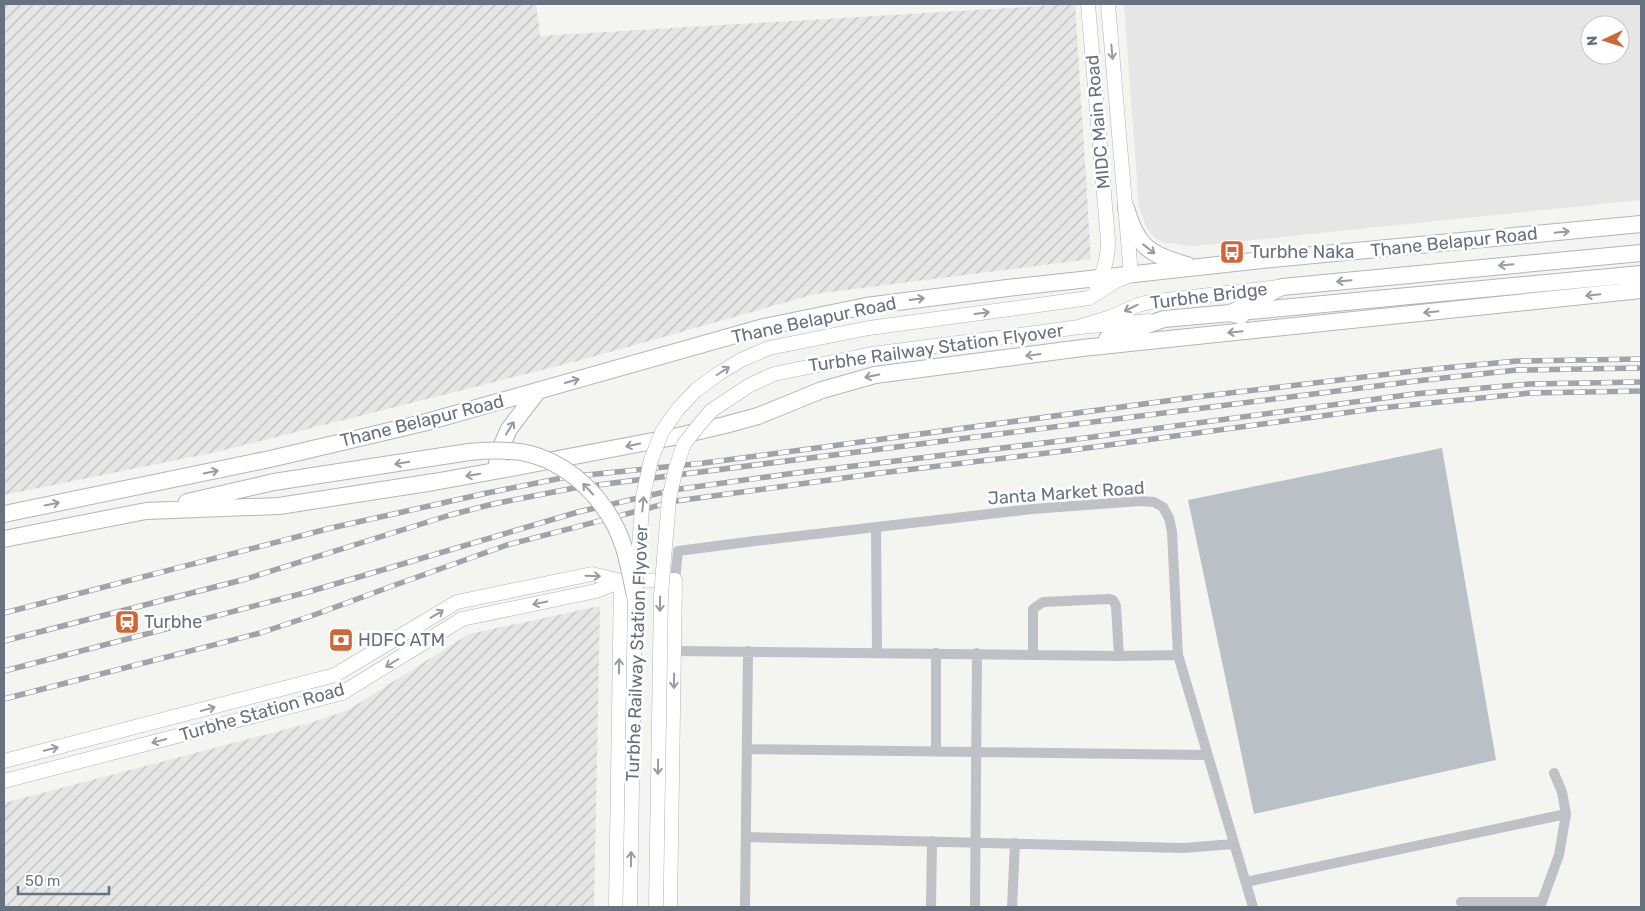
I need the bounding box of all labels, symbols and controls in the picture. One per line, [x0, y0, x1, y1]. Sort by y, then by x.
north arrow [1580, 15, 1630, 65]
text: N [1584, 35, 1601, 46]
one-way arrow [1107, 44, 1117, 60]
street label: MIDC Main Road [1081, 54, 1115, 190]
street label: Thane Belapur Road [1369, 222, 1539, 262]
one-way arrow [1554, 227, 1570, 236]
bus stop icon: Turbhe Naka [1219, 239, 1245, 265]
place label: Turbhe Naka [1250, 241, 1354, 263]
one-way arrow [1143, 243, 1156, 254]
one-way arrow [1498, 261, 1514, 270]
one-way arrow [1336, 276, 1352, 286]
street label: Turbhe Bridge [1149, 278, 1269, 314]
one-way arrow [1585, 290, 1601, 300]
street label: Thane Belapur Road [730, 292, 898, 348]
one-way arrow [909, 294, 925, 304]
one-way arrow [1124, 304, 1139, 313]
one-way arrow [1423, 307, 1439, 317]
one-way arrow [974, 308, 990, 318]
street label: Turbhe Railway Station Flyover [807, 319, 1065, 377]
one-way arrow [1227, 327, 1243, 337]
one-way arrow [1026, 350, 1042, 360]
one-way arrow [716, 365, 730, 375]
one-way arrow [865, 372, 881, 381]
one-way arrow [564, 376, 580, 386]
street label: Thane Belapur Road [338, 390, 506, 452]
one-way arrow [505, 421, 516, 435]
one-way arrow [625, 441, 641, 450]
one-way arrow [395, 458, 411, 468]
one-way arrow [202, 466, 218, 476]
one-way arrow [465, 471, 481, 480]
street label: Janta Market Road [987, 477, 1145, 509]
one-way arrow [582, 483, 594, 496]
one-way arrow [638, 496, 647, 512]
one-way arrow [43, 499, 59, 508]
street label: Turbhe Railway Station Flyover [622, 524, 652, 782]
one-way arrow [585, 571, 601, 580]
one-way arrow [656, 596, 665, 612]
one-way arrow [533, 598, 549, 608]
one-way arrow [429, 608, 443, 618]
station icon: Turbhe [114, 609, 140, 635]
place label: Turbhe [144, 611, 202, 633]
bank icon: HDFC ATM [328, 627, 354, 653]
place label: HDFC ATM [358, 629, 445, 651]
one-way arrow [385, 658, 399, 668]
one-way arrow [614, 658, 624, 674]
one-way arrow [669, 673, 679, 689]
street label: Turbhe Station Road [177, 678, 347, 746]
one-way arrow [200, 703, 216, 713]
one-way arrow [152, 737, 168, 746]
one-way arrow [42, 744, 58, 753]
one-way arrow [653, 758, 663, 775]
one-way arrow [626, 851, 636, 867]
scale bar [18, 864, 109, 896]
text: 50 m [25, 872, 60, 890]

